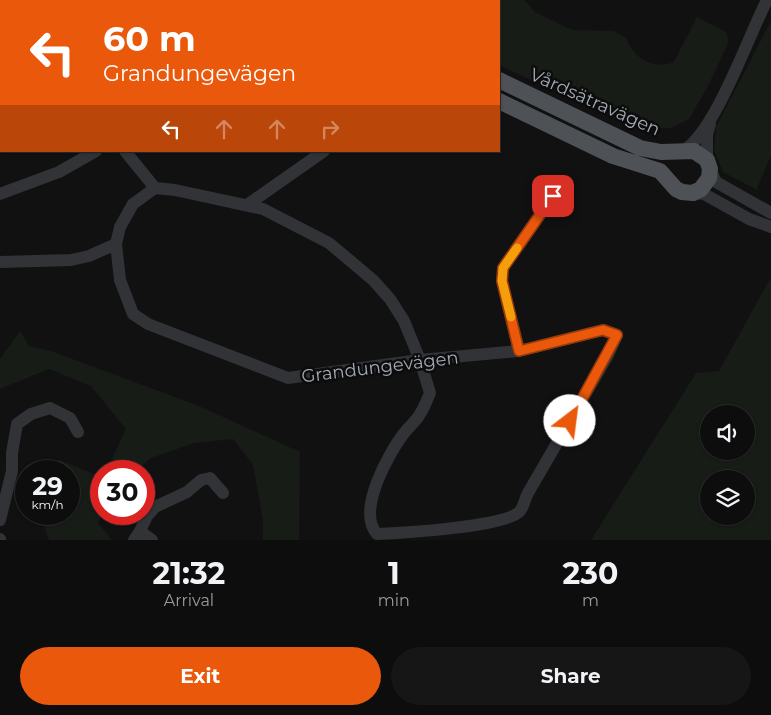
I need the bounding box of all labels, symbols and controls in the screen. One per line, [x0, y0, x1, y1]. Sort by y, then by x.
text: 60 m [103, 17, 196, 60]
icon: left [20, 20, 85, 85]
text: Grandungevägen [103, 60, 296, 87]
street label: Vårdsätravägen [526, 63, 664, 141]
icon: left [157, 115, 185, 143]
icon: ahead [210, 115, 238, 143]
icon: ahead [263, 115, 291, 143]
icon: right [316, 115, 344, 143]
pin [532, 175, 574, 217]
icon: arrive [539, 182, 567, 210]
street label: Grandungevägen [300, 346, 460, 388]
position arrow [543, 394, 595, 446]
map controls [700, 405, 755, 525]
button: sound [700, 405, 755, 460]
speed limit sign: 30 [90, 460, 155, 525]
button: layers [700, 470, 755, 525]
text: 29 [32, 471, 63, 501]
text: km/h [31, 497, 64, 512]
text: 21:32 [153, 555, 225, 592]
text: 1 [388, 555, 400, 592]
text: 230 [563, 555, 618, 592]
text: Arrival [164, 591, 214, 610]
text: min [378, 591, 410, 610]
text: m [582, 591, 599, 610]
button: Exit [20, 647, 381, 705]
button: Share [391, 647, 751, 705]

